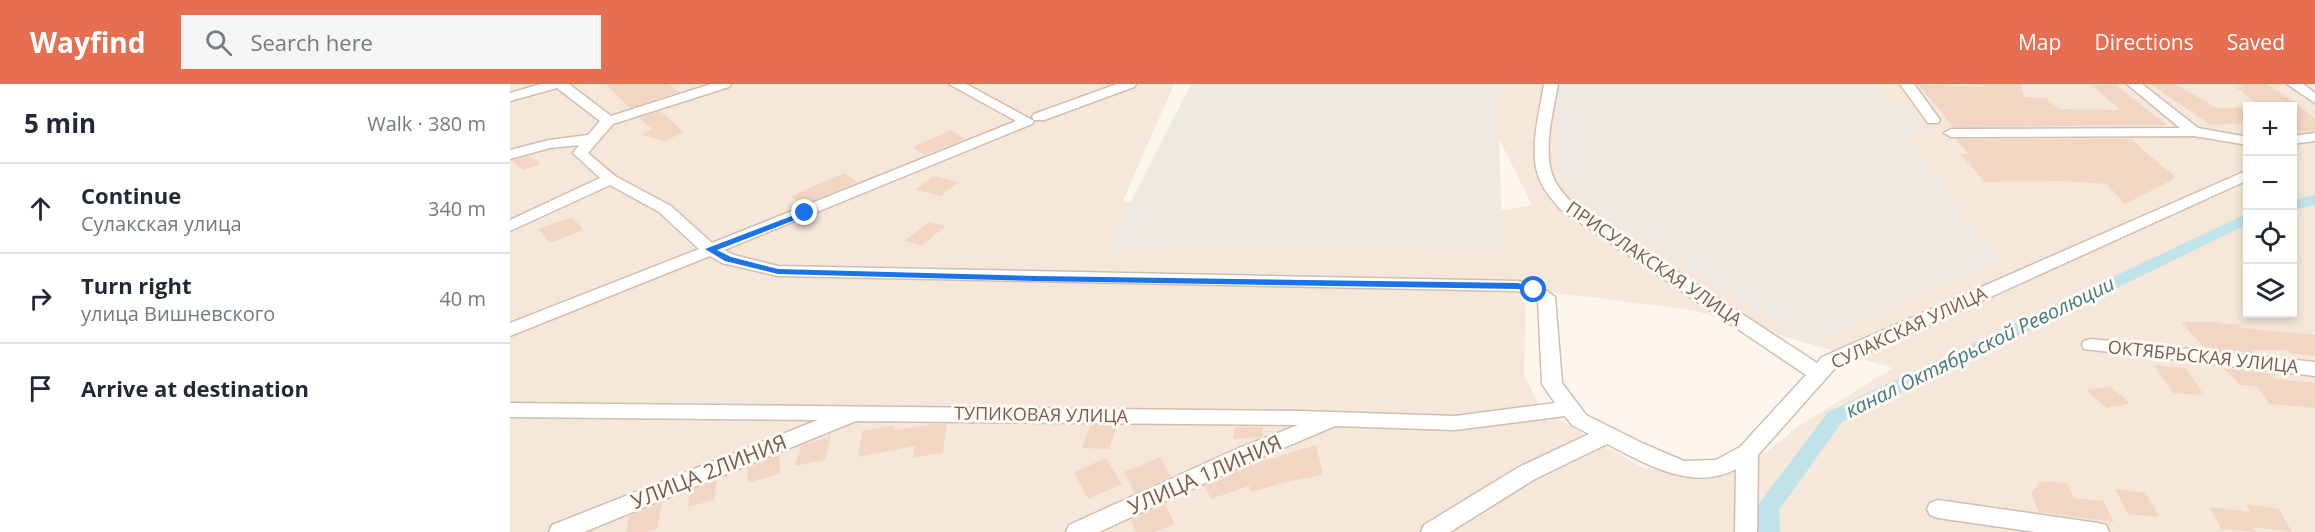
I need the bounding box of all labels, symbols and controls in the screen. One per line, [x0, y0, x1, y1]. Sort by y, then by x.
search box [181, 15, 601, 69]
text: Wayfind [30, 23, 145, 61]
icon: search [202, 26, 235, 59]
text: Search here [250, 27, 373, 57]
text: Map [2018, 28, 2061, 56]
text: Directions [2094, 28, 2194, 56]
text: Saved [2227, 28, 2285, 56]
map controls [2243, 102, 2297, 318]
button: + [2243, 102, 2297, 156]
text: 5 min [24, 105, 96, 141]
text: Walk · 380 m [367, 110, 486, 137]
button: − [2243, 156, 2297, 210]
text: Continue [81, 180, 181, 210]
icon: ahead [24, 192, 57, 225]
text: 340 m [428, 195, 486, 222]
street label: ПРИСУЛАКСКАЯ УЛИЦА [1562, 195, 1748, 331]
route end [791, 199, 817, 225]
text: Сулакская улица [81, 210, 242, 237]
button: locate [2243, 210, 2297, 264]
button: layers [2243, 264, 2297, 318]
water label: канал Октябрьской Революции [1841, 269, 2119, 424]
text: Turn right [81, 270, 192, 300]
route start [1520, 276, 1546, 302]
street label: СУЛАКСКАЯ УЛИЦА [1827, 280, 1991, 374]
icon: right [24, 282, 57, 315]
text: 40 m [439, 285, 486, 312]
text: улица Вишневского [81, 300, 275, 327]
street label: ОКТЯБРЬСКАЯ УЛИЦА [2107, 334, 2300, 378]
icon: arrive [24, 372, 57, 405]
text: Arrive at destination [81, 373, 309, 403]
street label: ТУПИКОВАЯ УЛИЦА [954, 400, 1129, 428]
street label: УЛИЦА 2ЛИНИЯ [627, 427, 791, 515]
street label: УЛИЦА 1ЛИНИЯ [1123, 428, 1286, 521]

